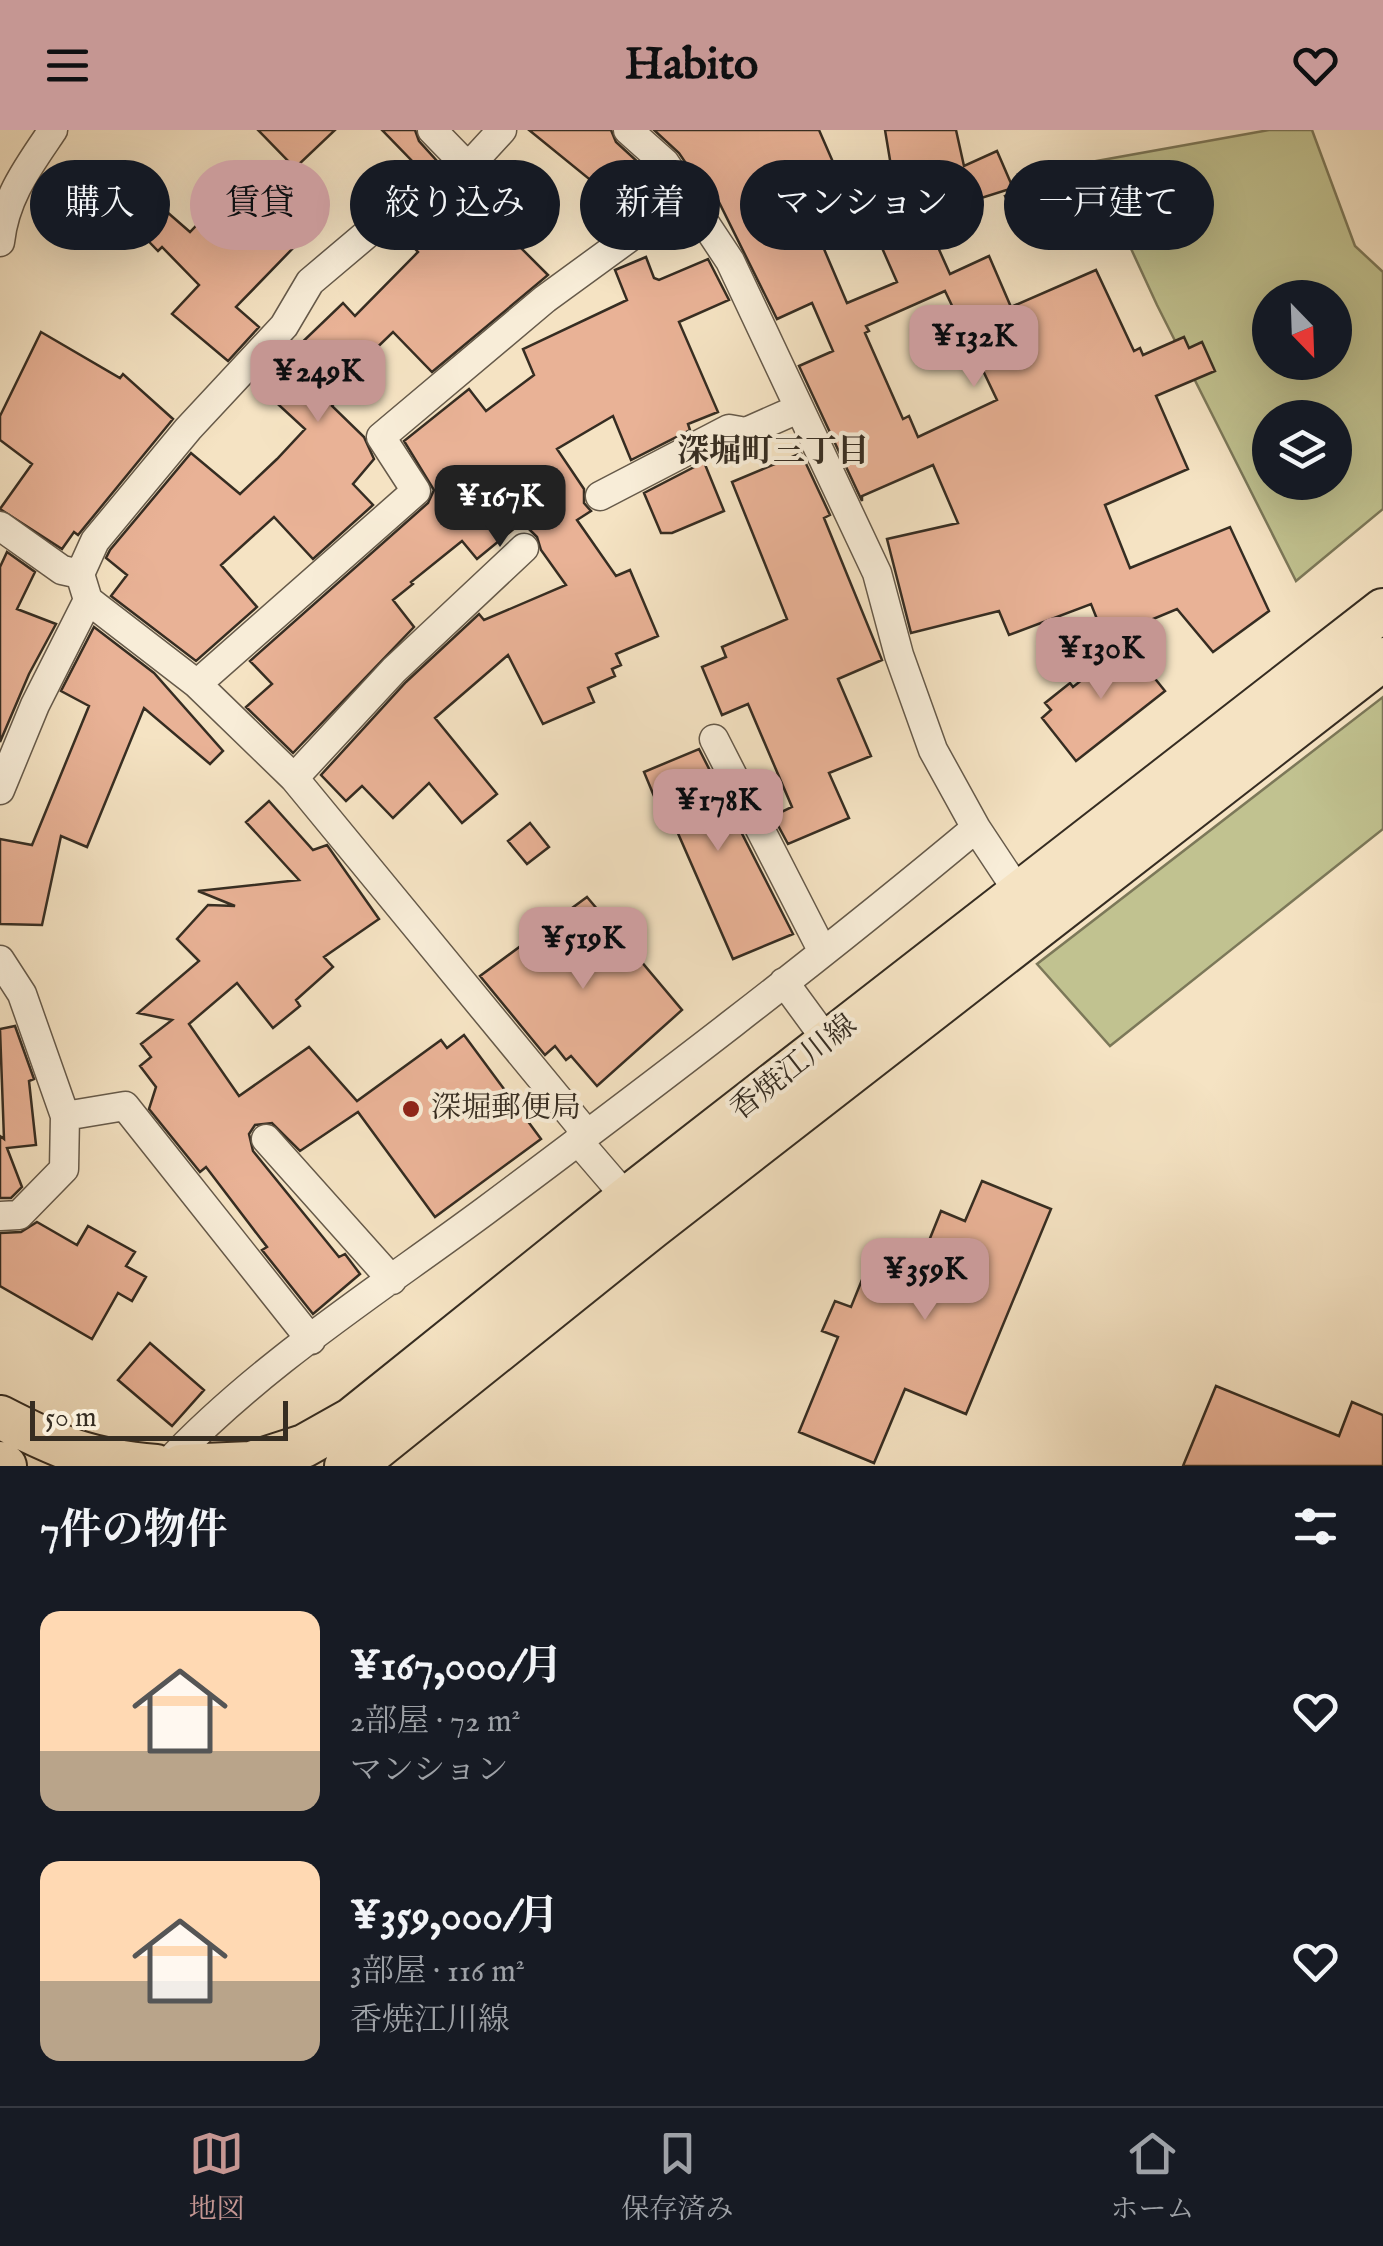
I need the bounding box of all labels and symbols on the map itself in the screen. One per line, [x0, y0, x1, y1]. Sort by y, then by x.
north arrow [1252, 280, 1352, 380]
pin: ¥132K [904, 305, 1044, 390]
pin: ¥249K [248, 340, 388, 425]
district label: 深堀町三丁目 [677, 432, 869, 473]
pin: ¥167K [430, 465, 570, 550]
pin: ¥130K [1031, 617, 1171, 702]
pin: ¥178K [648, 769, 788, 854]
pin: ¥519K [513, 907, 653, 992]
street label: 香焼江川線 [723, 1007, 865, 1129]
place label: 深堀郵便局 [431, 1090, 581, 1128]
marker: 深堀郵便局 [400, 1098, 422, 1120]
pin: ¥359K [855, 1238, 995, 1323]
scale bar [30, 1396, 288, 1440]

